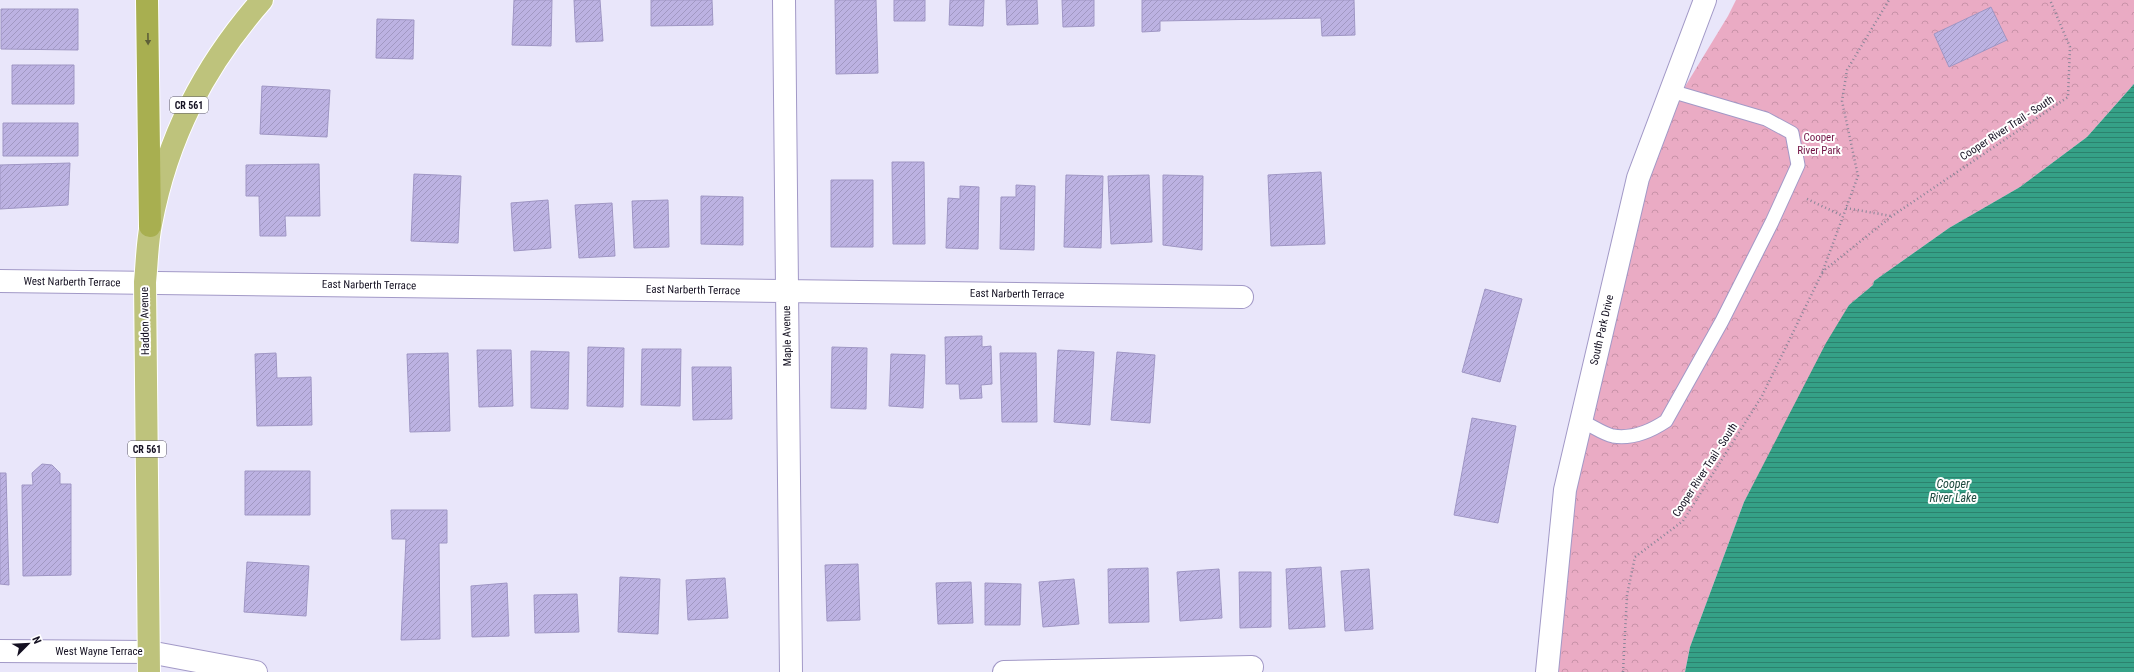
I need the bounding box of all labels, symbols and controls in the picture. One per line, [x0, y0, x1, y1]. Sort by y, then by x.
one-way arrow [145, 33, 151, 46]
street label: Cooper River Trail - South [1958, 93, 2056, 163]
road number: CR 561 [170, 97, 208, 113]
park label: Cooper River Park [1797, 131, 1841, 157]
street label: West Narberth Terrace [23, 275, 121, 289]
street label: East Narberth Terrace [322, 278, 416, 292]
street label: East Narberth Terrace [646, 283, 740, 297]
street label: Haddon Avenue [138, 287, 152, 355]
street label: East Narberth Terrace [970, 287, 1064, 301]
street label: South Park Drive [1588, 294, 1616, 366]
street label: Maple Avenue [780, 305, 794, 367]
street label: Cooper River Trail - South [1670, 421, 1740, 519]
road number: CR 561 [128, 441, 166, 457]
water label: Cooper River Lake [1929, 477, 1977, 505]
north arrow [8, 624, 48, 664]
text: N [29, 634, 44, 646]
street label: West Wayne Terrace [55, 645, 143, 658]

